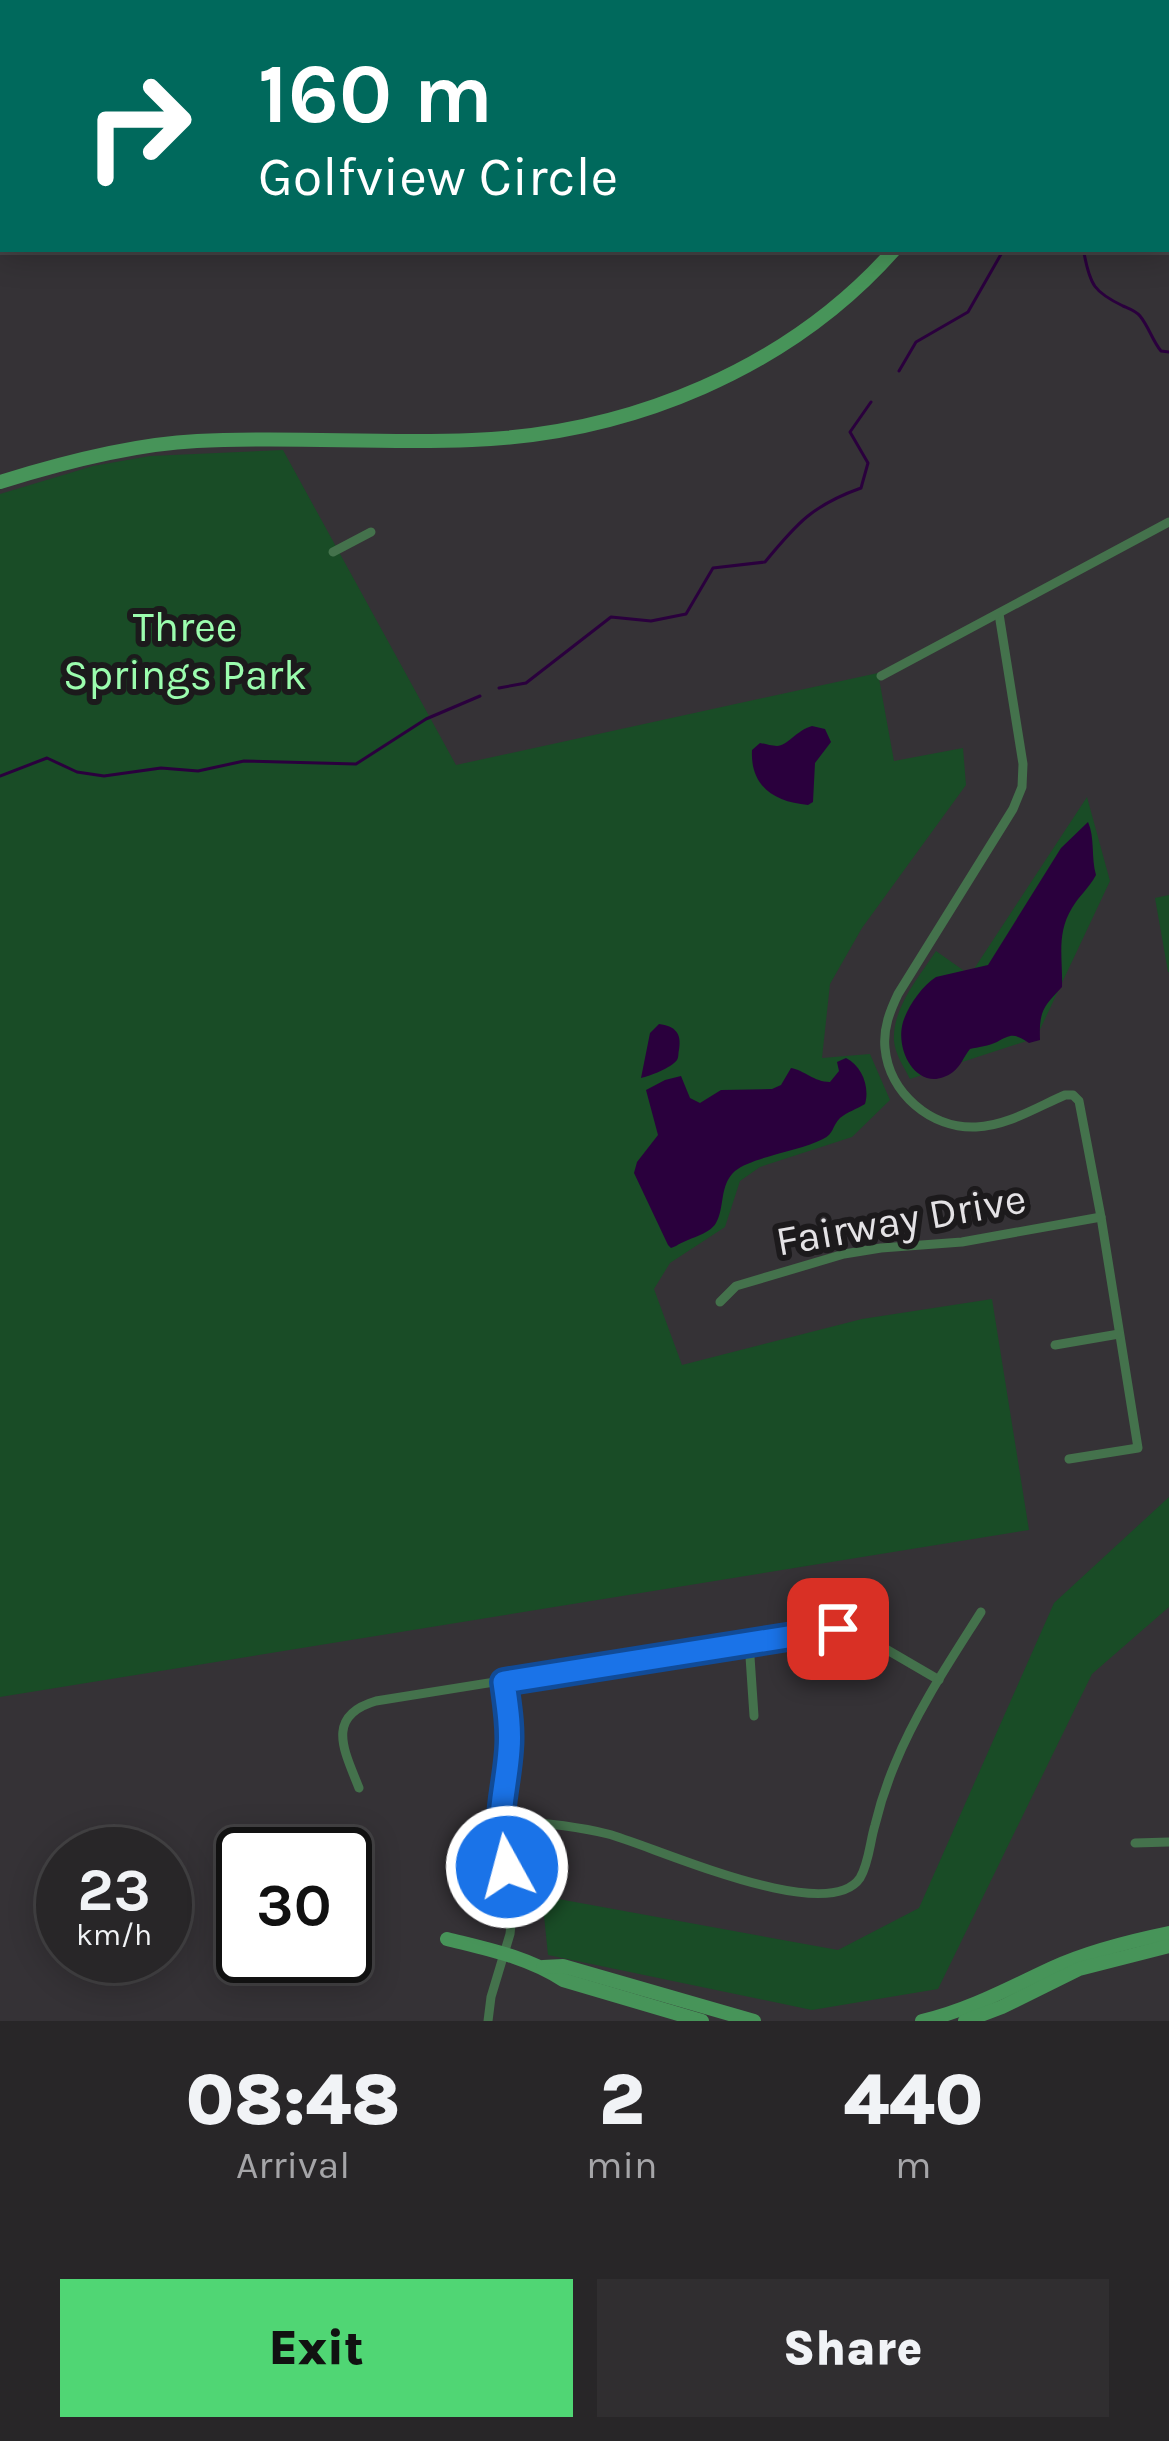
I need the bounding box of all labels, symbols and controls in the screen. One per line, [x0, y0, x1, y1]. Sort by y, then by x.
text: 160 m [258, 45, 493, 143]
icon: right [60, 48, 216, 204]
text: Golfview Circle [258, 145, 618, 209]
park label: Three Springs Park [63, 602, 307, 700]
street label: Fairway Drive [772, 1173, 1030, 1267]
pin [787, 1578, 889, 1680]
icon: arrive [805, 1596, 871, 1662]
position arrow [444, 1804, 570, 1930]
speed limit sign: 30 [216, 1827, 372, 1983]
text: 23 [77, 1855, 151, 1925]
text: km/h [76, 1917, 152, 1953]
text: 08:48 [186, 2058, 400, 2142]
text: 2 [599, 2058, 645, 2142]
text: 440 [843, 2058, 983, 2142]
text: Arrival [236, 2142, 350, 2188]
text: min [586, 2142, 658, 2188]
text: m [895, 2142, 932, 2188]
button: Exit [60, 2279, 573, 2417]
button: Share [597, 2279, 1109, 2417]

